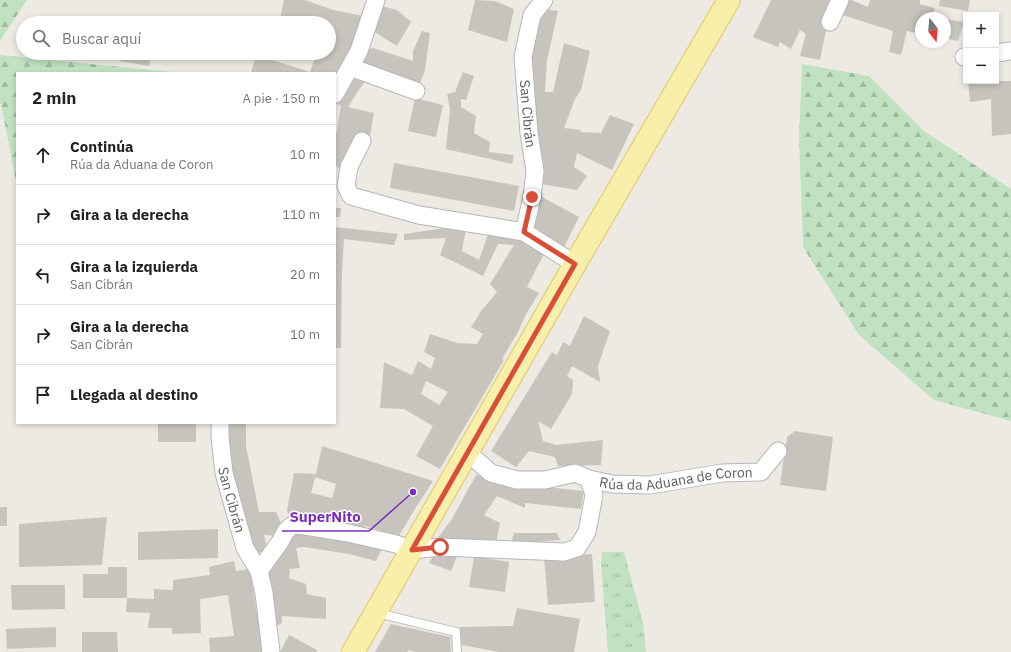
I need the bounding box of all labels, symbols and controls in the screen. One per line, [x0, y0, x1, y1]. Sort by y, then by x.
north arrow [915, 12, 951, 48]
map controls [963, 12, 999, 84]
button: + [963, 12, 999, 48]
search box [16, 16, 336, 60]
icon: search [30, 27, 52, 49]
text: Buscar aquí [62, 29, 141, 48]
button: − [963, 48, 999, 84]
street label: San Cibrán [516, 79, 540, 149]
text: 2 min [32, 87, 76, 109]
text: A pie · 150 m [242, 90, 320, 107]
text: Continúa [70, 137, 134, 156]
icon: ahead [32, 144, 54, 166]
text: 10 m [290, 146, 320, 163]
text: Rúa da Aduana de Coron [70, 156, 213, 173]
route end [523, 188, 541, 206]
icon: right [32, 204, 54, 226]
text: Gira a la derecha [70, 205, 189, 224]
text: 110 m [282, 206, 320, 223]
text: Gira a la izquierda [70, 257, 198, 276]
icon: left [32, 264, 54, 286]
text: 20 m [290, 266, 320, 283]
text: San Cibrán [70, 276, 133, 293]
text: Gira a la derecha [70, 317, 189, 336]
icon: right [32, 324, 54, 346]
text: 10 m [290, 326, 320, 343]
text: San Cibrán [70, 336, 133, 353]
icon: arrive [32, 384, 54, 406]
text: Llegada al destino [70, 385, 198, 404]
street label: Rúa da Aduana de Coron [598, 463, 753, 495]
street label: San Cibrán [214, 466, 249, 535]
callout: SuperNito [282, 504, 369, 531]
text: SuperNito [289, 507, 361, 526]
route start [431, 538, 449, 556]

